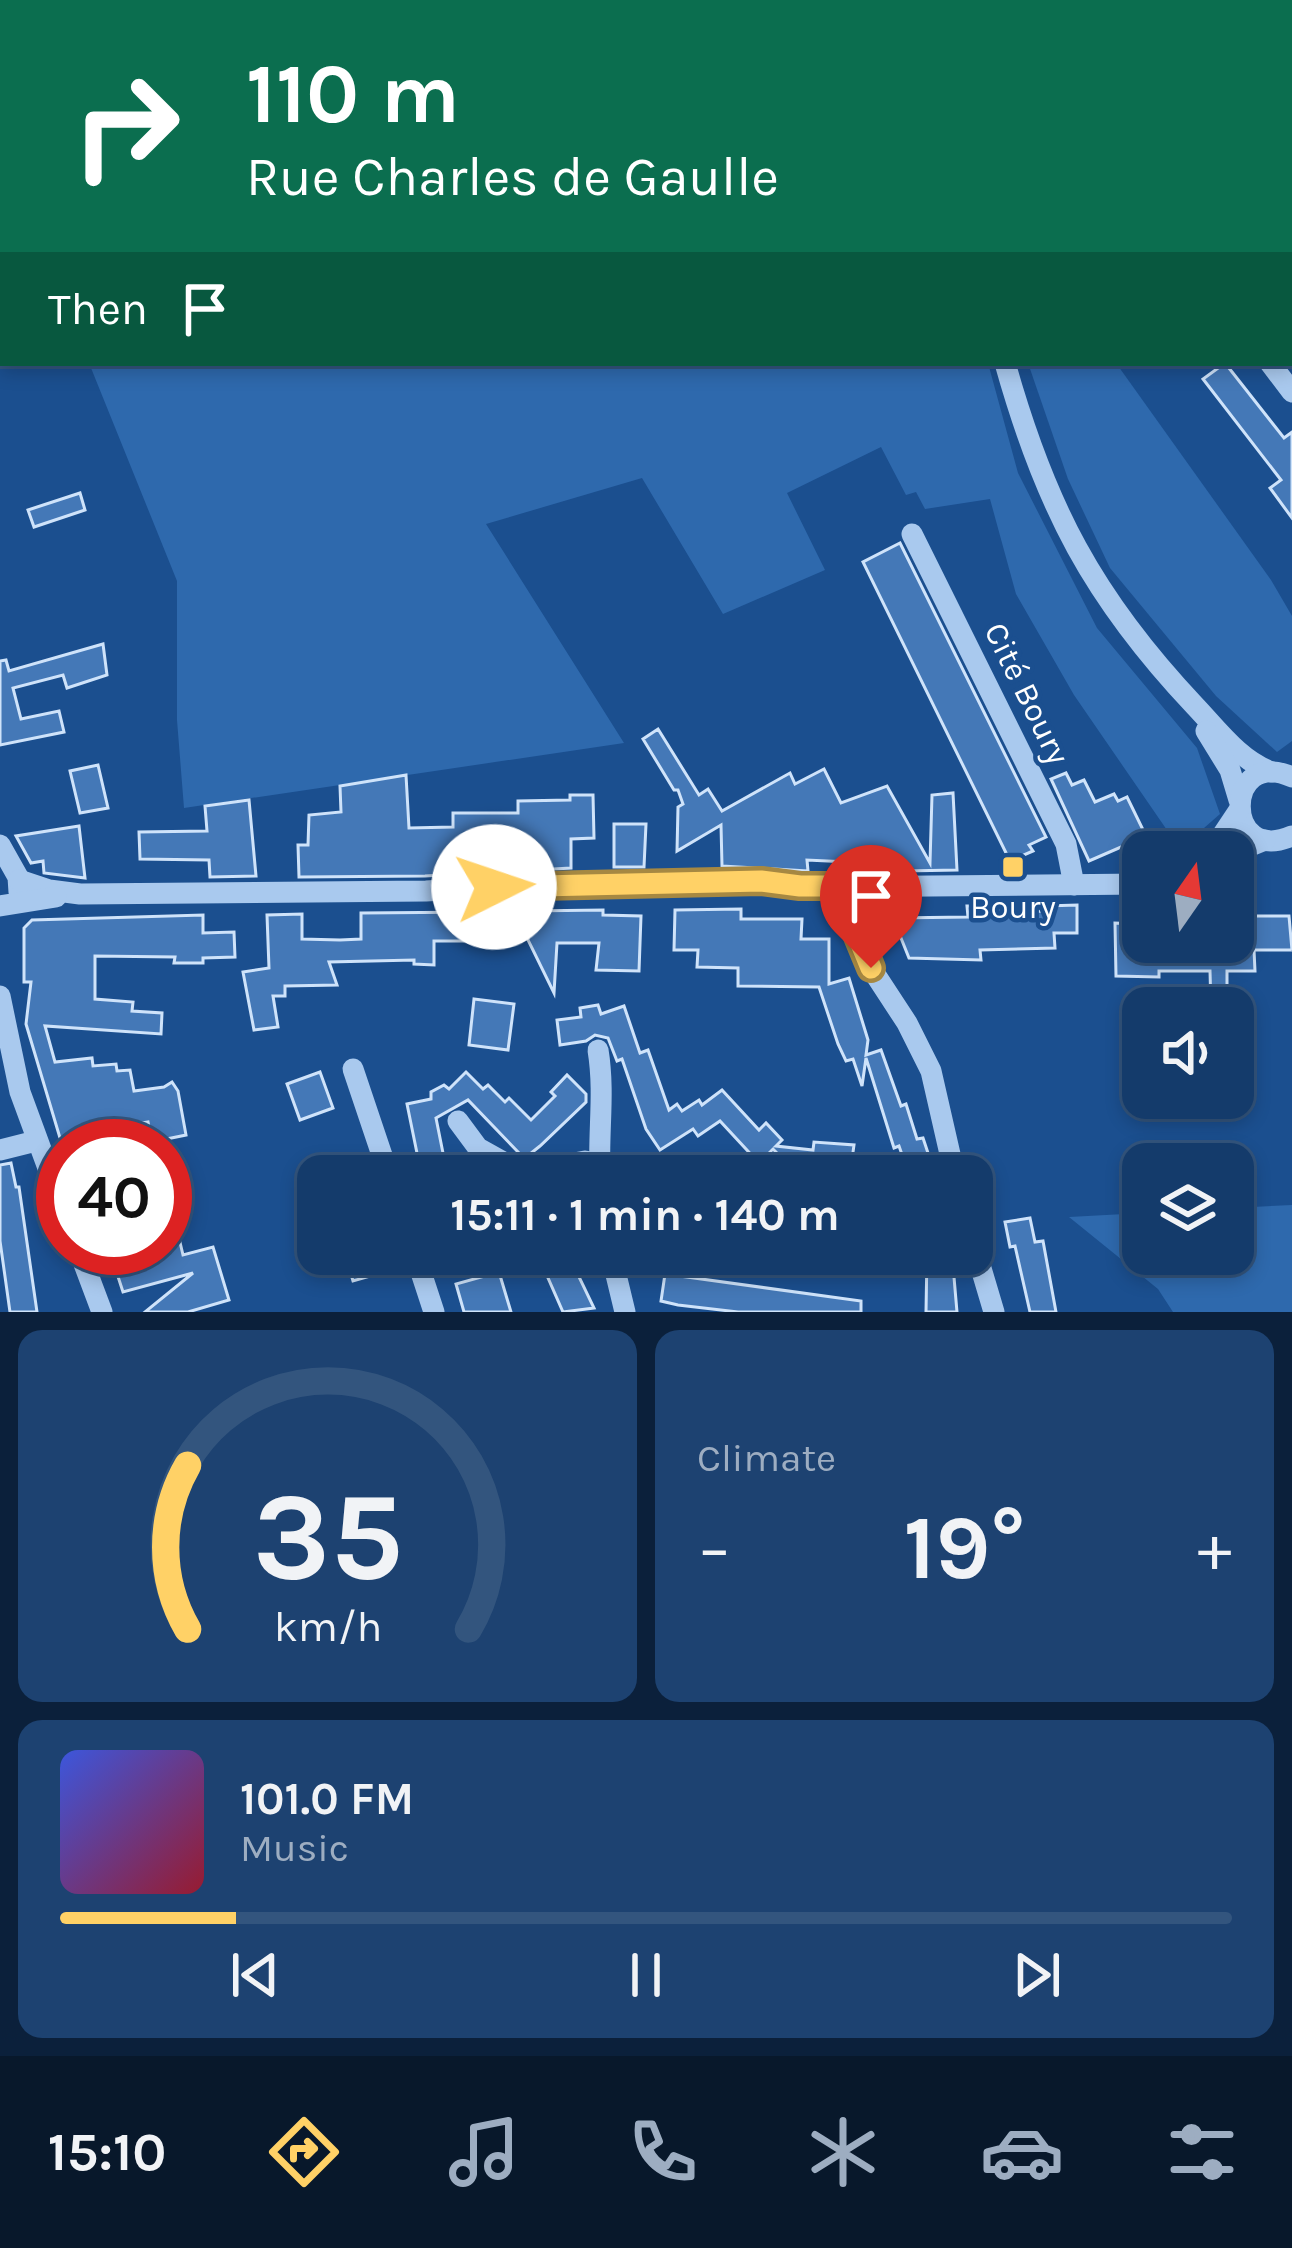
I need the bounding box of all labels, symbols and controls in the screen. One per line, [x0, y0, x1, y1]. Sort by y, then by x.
text: 110 m [246, 45, 460, 143]
icon: right [48, 48, 204, 204]
text: Rue Charles de Gaulle [246, 145, 779, 209]
icon: arrive [172, 276, 238, 342]
text: Then [48, 283, 148, 335]
street label: Cité Boury [976, 616, 1078, 771]
position arrow [431, 824, 557, 950]
north arrow [1122, 831, 1254, 963]
map controls [1122, 831, 1254, 1275]
pin [820, 845, 922, 968]
marker: Boury [1000, 854, 1026, 880]
icon: arrive [838, 863, 904, 929]
place label: Boury [970, 888, 1056, 926]
button: sound [1122, 987, 1254, 1119]
speed limit sign: 40 [36, 1119, 192, 1275]
button: layers [1122, 1143, 1254, 1275]
text: 15:11 · 1 min · 140 m [450, 1189, 840, 1241]
text: Climate [697, 1435, 836, 1481]
text: 35 [252, 1464, 403, 1609]
text: 19° [904, 1495, 1025, 1601]
text: − [697, 1509, 732, 1587]
text: + [1197, 1509, 1232, 1587]
text: km/h [273, 1602, 382, 1652]
text: 101.0 FM [240, 1773, 414, 1825]
text: Music [240, 1825, 349, 1871]
icon: previous [222, 1942, 288, 2008]
icon: pause [613, 1942, 679, 2008]
icon: next [1004, 1942, 1070, 2008]
icon: directions [262, 2110, 346, 2194]
icon: music [442, 2110, 526, 2194]
icon: phone [621, 2110, 705, 2194]
icon: climate [801, 2110, 885, 2194]
icon: car [980, 2110, 1064, 2194]
icon: filters [1160, 2110, 1244, 2194]
text: 15:10 [48, 2120, 166, 2184]

